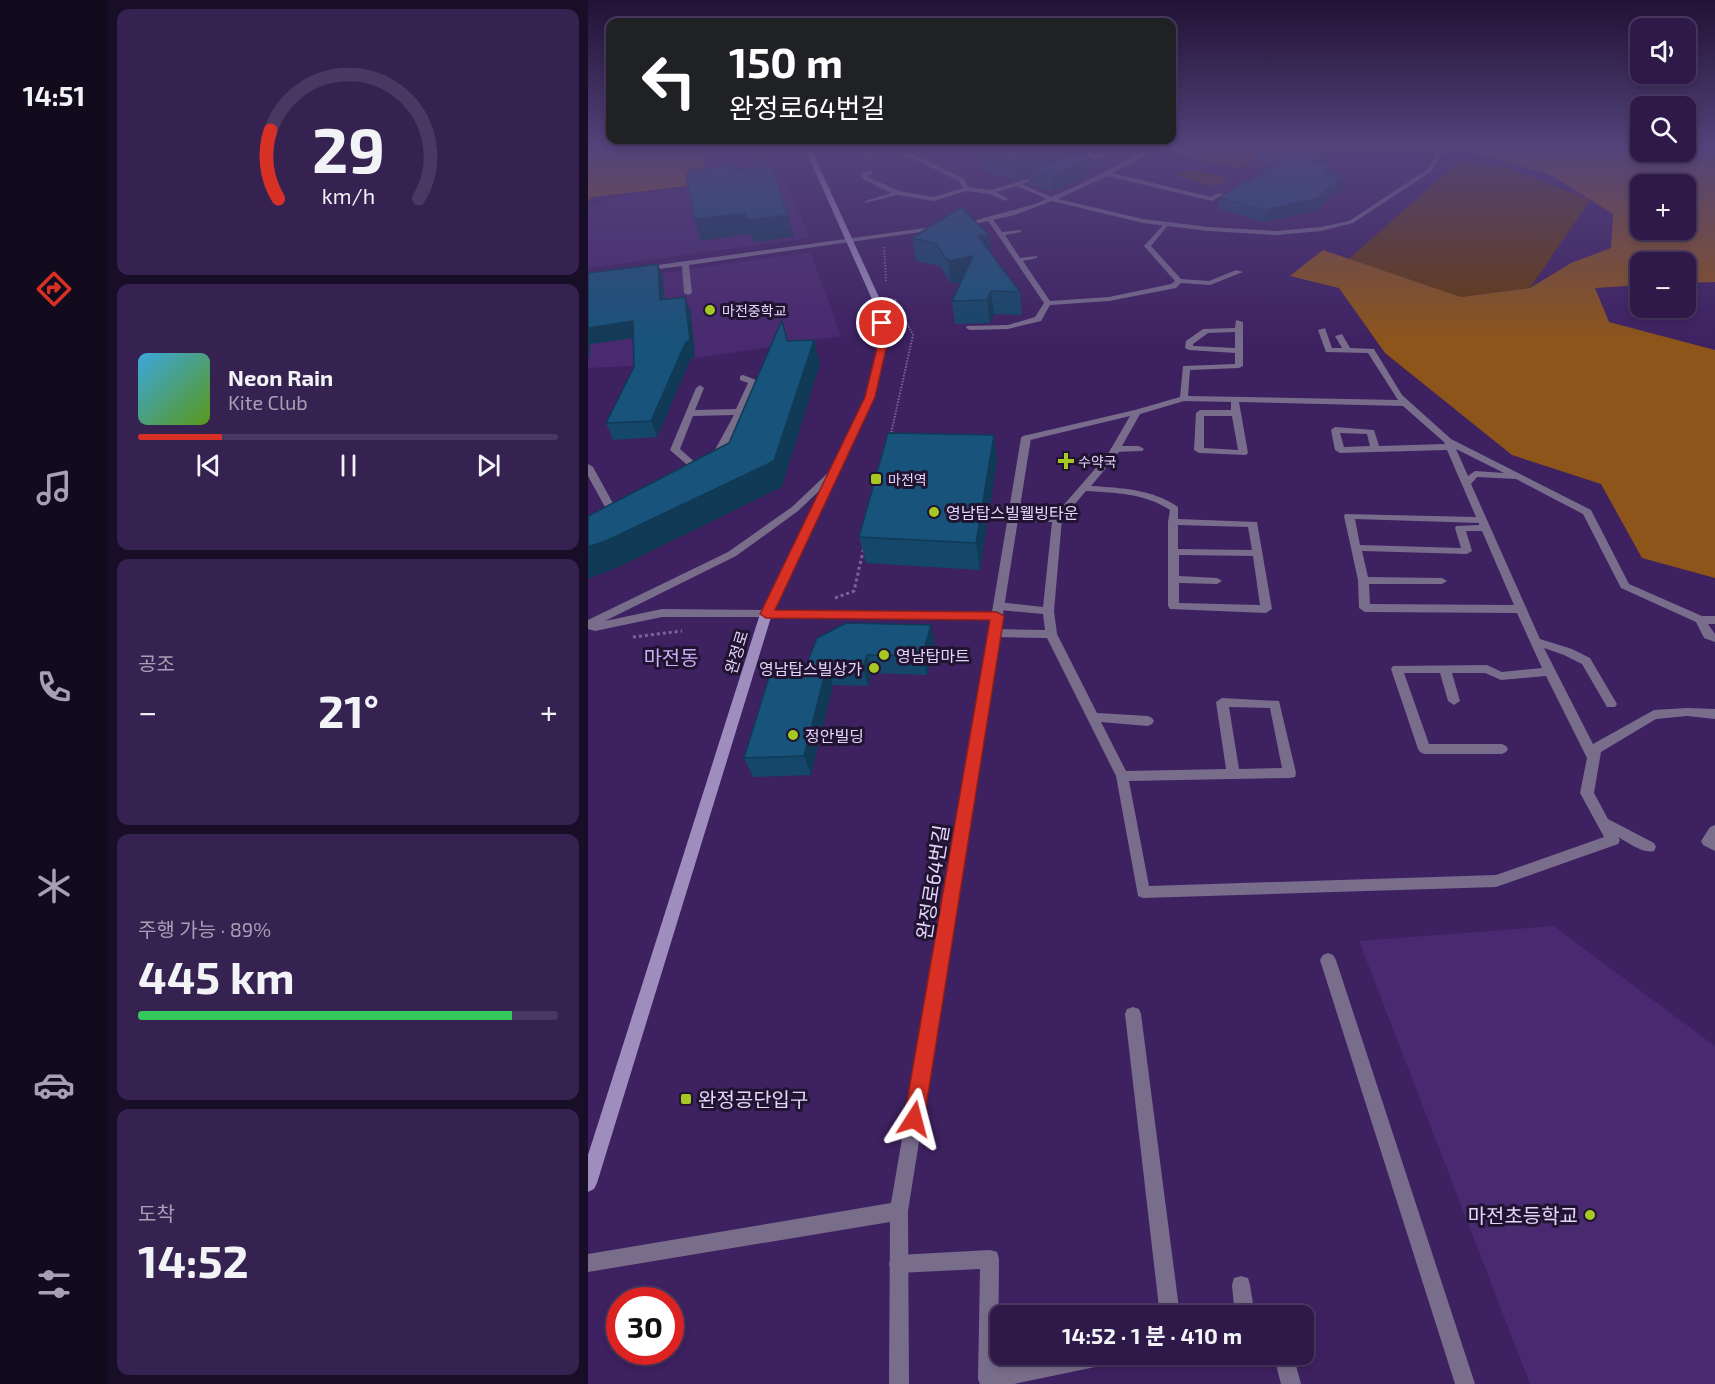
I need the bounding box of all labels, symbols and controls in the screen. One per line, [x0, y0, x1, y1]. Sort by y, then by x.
map controls [1630, 18, 1696, 318]
button: sound [1630, 18, 1696, 84]
text: 150 m [729, 36, 843, 86]
icon: left [630, 42, 708, 120]
text: 14:51 [23, 79, 85, 111]
text: 완정로64번길 [729, 91, 885, 123]
button: search [1630, 96, 1696, 162]
text: 29 [311, 111, 385, 186]
button: + [1630, 174, 1696, 240]
text: km/h [321, 183, 375, 208]
button: − [1630, 252, 1696, 318]
icon: directions [33, 268, 75, 310]
pin [856, 297, 907, 348]
place label: 마전중학교 [722, 302, 787, 319]
marker: 마전중학교 [703, 303, 717, 317]
icon: arrive [865, 306, 898, 339]
text: Neon Rain [228, 364, 333, 390]
text: Kite Club [228, 390, 308, 414]
icon: previous [192, 449, 225, 482]
icon: pause [332, 449, 365, 482]
icon: next [472, 449, 505, 482]
place label: 수약국 [1078, 453, 1117, 470]
marker: 수약국 [1059, 454, 1073, 468]
icon: music [33, 467, 75, 509]
place label: 마전역 [888, 471, 927, 488]
marker: 마전역 [869, 472, 883, 486]
place label: 영남탑스빌웰빙타운 [946, 503, 1078, 522]
marker: 영남탑스빌웰빙타운 [927, 505, 941, 519]
street label: 완정로 [720, 628, 752, 676]
district label: 마전동 [643, 645, 699, 669]
place label: 영남탑마트 [896, 646, 970, 665]
marker: 영남탑마트 [877, 648, 891, 662]
text: 공조 [138, 651, 175, 675]
place label: 영남탑스빌상가 [759, 659, 862, 678]
marker: 영남탑스빌상가 [867, 661, 881, 675]
icon: phone [33, 666, 75, 708]
text: 21° [318, 683, 379, 737]
text: − [138, 691, 157, 731]
text: + [540, 691, 558, 731]
place label: 정안빌딩 [805, 726, 864, 745]
marker: 정안빌딩 [786, 728, 800, 742]
street label: 완정로64번길 [911, 823, 953, 941]
icon: climate [33, 865, 75, 907]
text: 주행 가능 · 89% [138, 917, 271, 941]
text: 445 km [138, 949, 295, 1003]
icon: car [33, 1064, 75, 1106]
place label: 완정공단입구 [698, 1087, 808, 1111]
position arrow [882, 1087, 946, 1151]
marker: 완정공단입구 [679, 1092, 693, 1106]
text: 도착 [138, 1201, 175, 1225]
place label: 마전초등학교 [1468, 1203, 1578, 1227]
marker: 마전초등학교 [1583, 1208, 1597, 1222]
text: 14:52 [138, 1233, 249, 1287]
icon: filters [33, 1263, 75, 1305]
speed limit sign: 30 [606, 1287, 684, 1365]
text: 14:52 · 1 분 · 410 m [1062, 1322, 1242, 1348]

